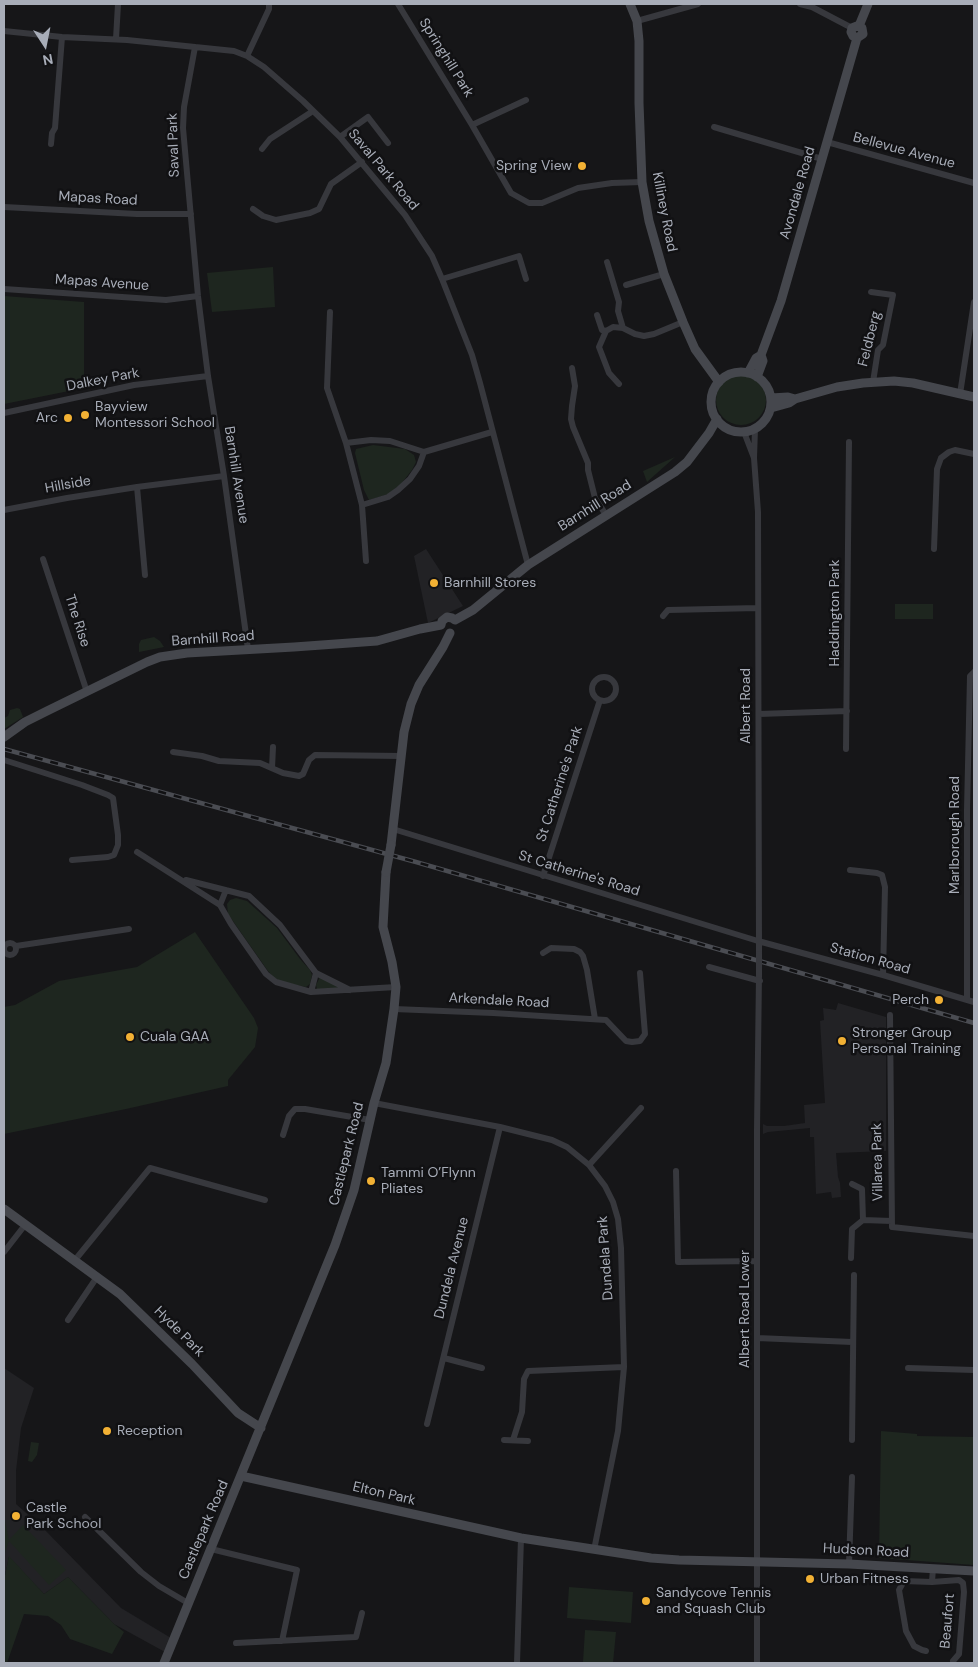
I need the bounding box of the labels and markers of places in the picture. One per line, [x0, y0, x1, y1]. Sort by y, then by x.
place label: Spring View [496, 158, 572, 174]
marker: Spring View [576, 160, 588, 172]
place label: Bayview Montessori School [95, 399, 215, 432]
marker: Bayview Montessori School [79, 409, 91, 421]
place label: Arc [36, 410, 58, 426]
marker: Arc [62, 412, 74, 424]
place label: Barnhill Stores [444, 575, 536, 591]
marker: Barnhill Stores [428, 577, 440, 589]
place label: Perch [892, 992, 929, 1008]
marker: Perch [933, 994, 945, 1006]
place label: Stronger Group Personal Training [852, 1025, 961, 1058]
place label: Cuala GAA [140, 1029, 209, 1045]
marker: Cuala GAA [124, 1031, 136, 1043]
marker: Stronger Group Personal Training [836, 1035, 848, 1047]
place label: Tammi O’Flynn Pliates [381, 1165, 476, 1198]
marker: Tammi O’Flynn Pliates [365, 1175, 377, 1187]
place label: Reception [117, 1423, 182, 1439]
marker: Reception [101, 1425, 113, 1437]
place label: Castle Park School [26, 1500, 101, 1532]
marker: Castle Park School [10, 1510, 22, 1522]
place label: Urban Fitness [820, 1571, 909, 1587]
marker: Urban Fitness [804, 1573, 816, 1585]
place label: Sandycove Tennis and Squash Club [656, 1585, 771, 1618]
marker: Sandycove Tennis and Squash Club [640, 1595, 652, 1607]

